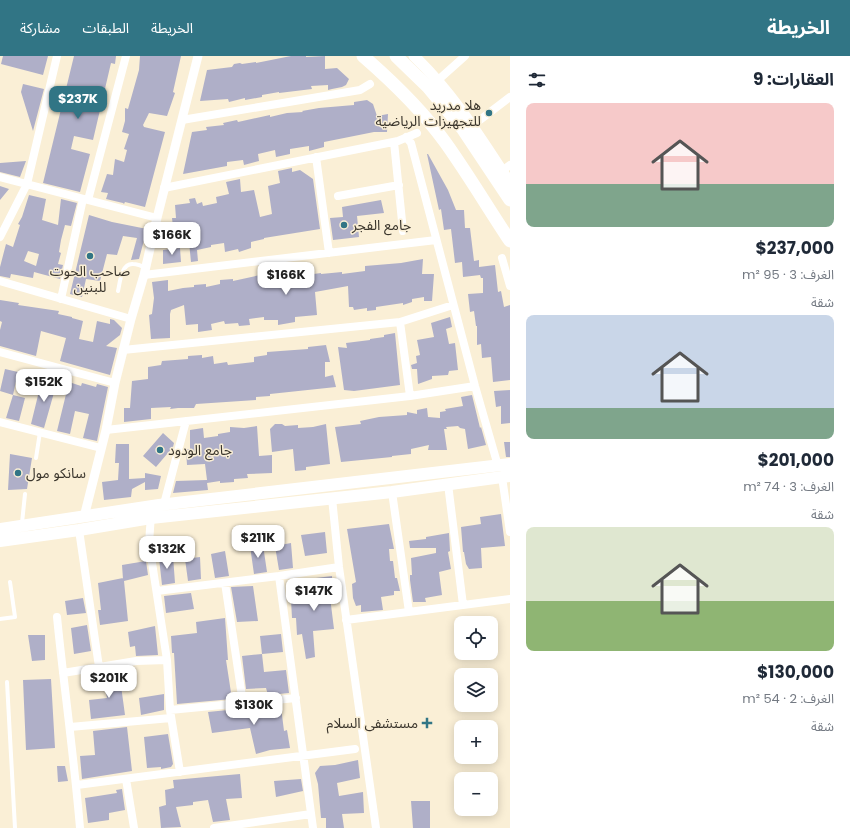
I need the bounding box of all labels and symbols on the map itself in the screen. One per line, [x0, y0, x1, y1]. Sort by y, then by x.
pin: $237K [50, 86, 106, 120]
place label: هلا مدريد للتجهيزات الرياضية [376, 95, 481, 131]
marker: هلا مدريد للتجهيزات الرياضية [484, 108, 494, 118]
place label: جامع الفجر [351, 215, 411, 236]
marker: جامع الفجر [339, 220, 349, 230]
pin: $166K [144, 222, 200, 256]
marker: صاحب الحوت للبنين [85, 251, 95, 261]
place label: صاحب الحوت للبنين [50, 261, 131, 297]
pin: $166K [258, 262, 314, 296]
pin: $152K [16, 369, 72, 403]
place label: جامع الودود [168, 440, 232, 461]
marker: جامع الودود [155, 445, 165, 455]
place label: سانكو مول [26, 463, 86, 483]
marker: سانكو مول [13, 468, 23, 478]
pin: $211K [230, 525, 286, 559]
pin: $132K [139, 536, 195, 570]
pin: $147K [286, 578, 342, 612]
pin: $201K [81, 665, 137, 699]
pin: $130K [226, 692, 282, 726]
place label: مستشفى السلام [327, 713, 418, 734]
marker: مستشفى السلام [421, 717, 433, 729]

